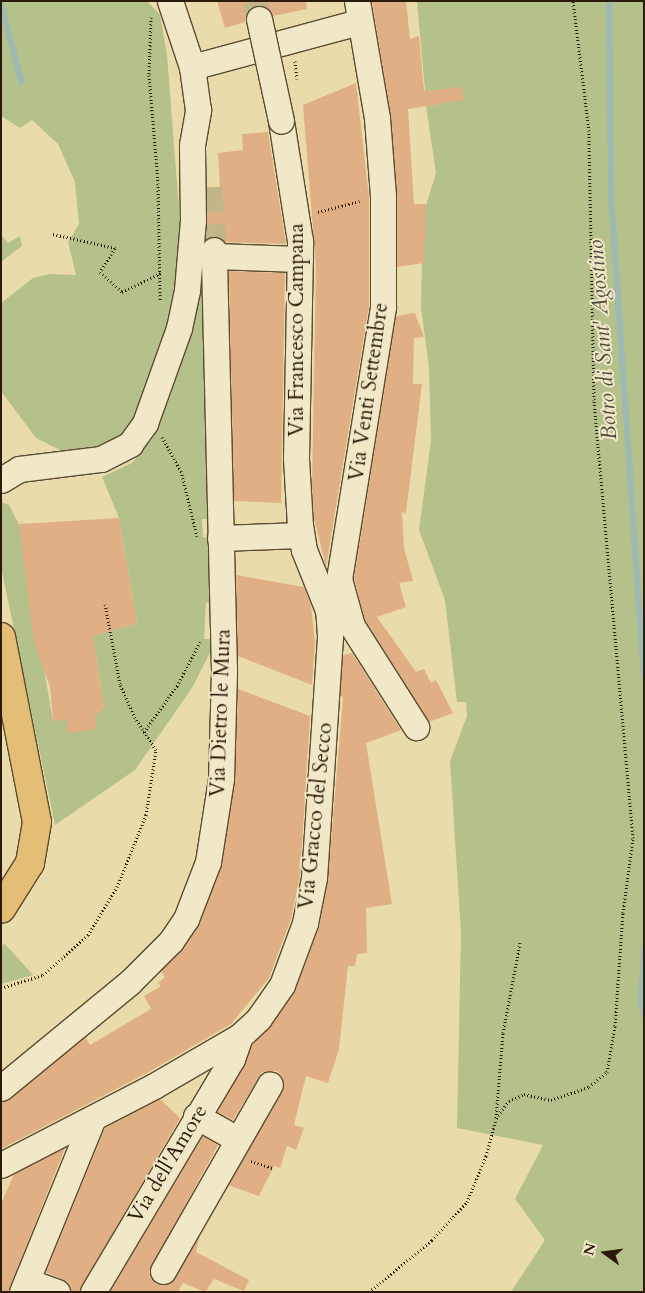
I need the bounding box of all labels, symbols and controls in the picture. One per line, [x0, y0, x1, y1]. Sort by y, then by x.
street label: Via Francesco Campana [284, 223, 310, 437]
water label: Botro di Sant' Agostino [583, 239, 623, 441]
street label: Via Venti Settembre [344, 301, 394, 483]
street label: Via Dietro le Mura [205, 628, 237, 798]
street label: Via Gracco del Secco [294, 721, 338, 911]
street label: Via dell'Amore [123, 1100, 213, 1228]
north arrow [580, 1228, 630, 1278]
text: N [579, 1241, 601, 1257]

